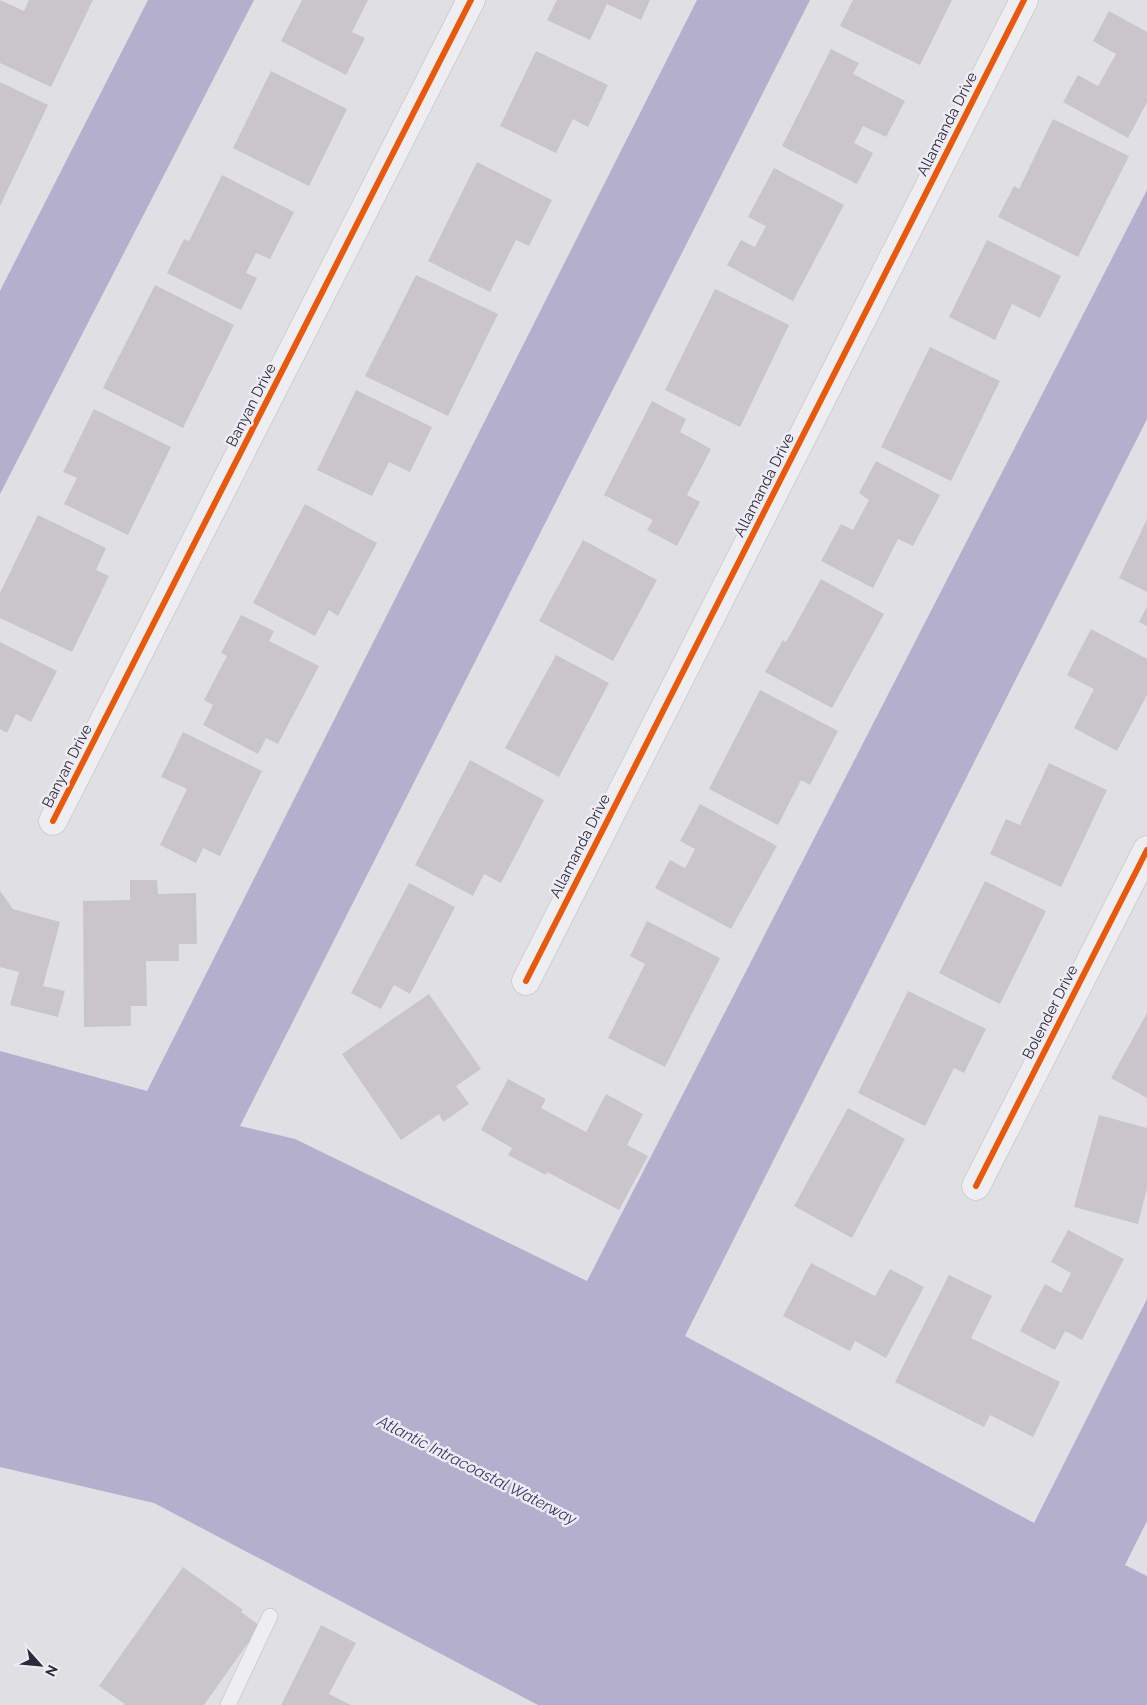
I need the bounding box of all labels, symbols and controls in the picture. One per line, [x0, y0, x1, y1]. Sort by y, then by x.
street label: Allamanda Drive [913, 69, 981, 179]
street label: Banyan Drive [222, 360, 280, 450]
street label: Allamanda Drive [730, 430, 798, 540]
street label: Banyan Drive [38, 721, 96, 811]
street label: Allamanda Drive [546, 791, 614, 901]
street label: Bolender Drive [1019, 962, 1082, 1062]
water label: Atlantic Intracoastal Waterway [373, 1411, 581, 1529]
north arrow [15, 1640, 65, 1690]
text: N [42, 1663, 61, 1679]

